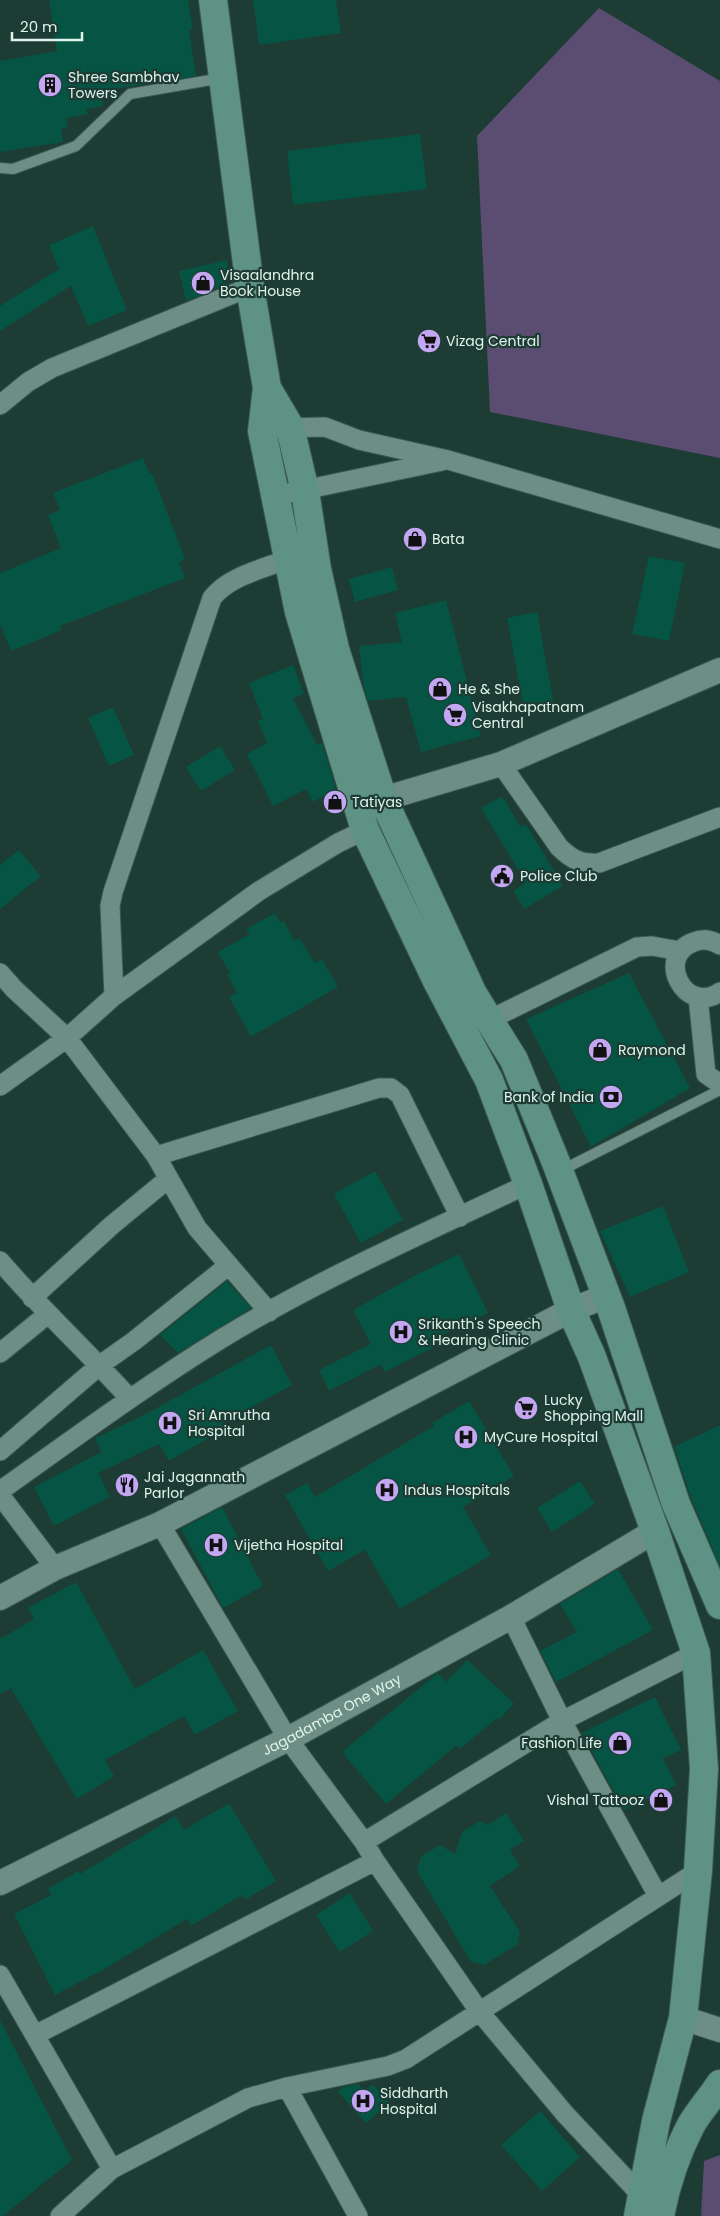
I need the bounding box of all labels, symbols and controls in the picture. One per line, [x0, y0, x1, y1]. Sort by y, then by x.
scale bar [12, 10, 82, 42]
text: 20 m [20, 16, 58, 37]
place label: Shree Sambhav Towers [68, 67, 179, 103]
building icon: Shree Sambhav Towers [37, 72, 63, 98]
place label: Visaalandhra Book House [220, 265, 314, 301]
shop icon: Visaalandhra Book House [190, 270, 216, 296]
supermarket icon: Vizag Central [416, 328, 442, 354]
place label: Vizag Central [446, 331, 540, 351]
shop icon: Bata [402, 526, 428, 552]
place label: Bata [432, 529, 465, 549]
shop icon: He & She [427, 676, 453, 702]
place label: He & She [458, 679, 520, 699]
place label: Visakhapatnam Central [472, 697, 584, 733]
supermarket icon: Visakhapatnam Central [442, 702, 468, 728]
shop icon: Tatiyas [322, 789, 348, 815]
place label: Tatiyas [352, 792, 402, 812]
public building icon: Police Club [489, 863, 515, 889]
place label: Police Club [520, 866, 598, 886]
shop icon: Raymond [587, 1037, 613, 1063]
place label: Raymond [618, 1040, 686, 1060]
bank icon: Bank of India [598, 1084, 624, 1110]
place label: Bank of India [504, 1087, 594, 1107]
place label: Srikanth's Speech & Hearing Clinic [418, 1314, 540, 1350]
hospital icon: Srikanth's Speech & Hearing Clinic [388, 1319, 414, 1345]
place label: Lucky Shopping Mall [544, 1390, 643, 1426]
supermarket icon: Lucky Shopping Mall [513, 1395, 539, 1421]
place label: Sri Amrutha Hospital [188, 1405, 270, 1441]
hospital icon: Sri Amrutha Hospital [157, 1410, 183, 1436]
hospital icon: MyCure Hospital [453, 1424, 479, 1450]
place label: MyCure Hospital [484, 1427, 598, 1447]
place label: Jai Jagannath Parlor [144, 1467, 245, 1503]
restaurant icon: Jai Jagannath Parlor [114, 1472, 140, 1498]
hospital icon: Indus Hospitals [374, 1477, 400, 1503]
place label: Indus Hospitals [404, 1480, 510, 1500]
hospital icon: Vijetha Hospital [203, 1532, 229, 1558]
place label: Vijetha Hospital [234, 1535, 343, 1555]
street label: Jagadamba One Way [259, 1669, 405, 1760]
shop icon: Fashion Life [607, 1730, 633, 1756]
place label: Fashion Life [521, 1733, 602, 1753]
shop icon: Vishal Tattooz [648, 1787, 674, 1813]
place label: Vishal Tattooz [547, 1790, 644, 1810]
place label: Siddharth Hospital [380, 2083, 448, 2119]
hospital icon: Siddharth Hospital [350, 2088, 376, 2114]

